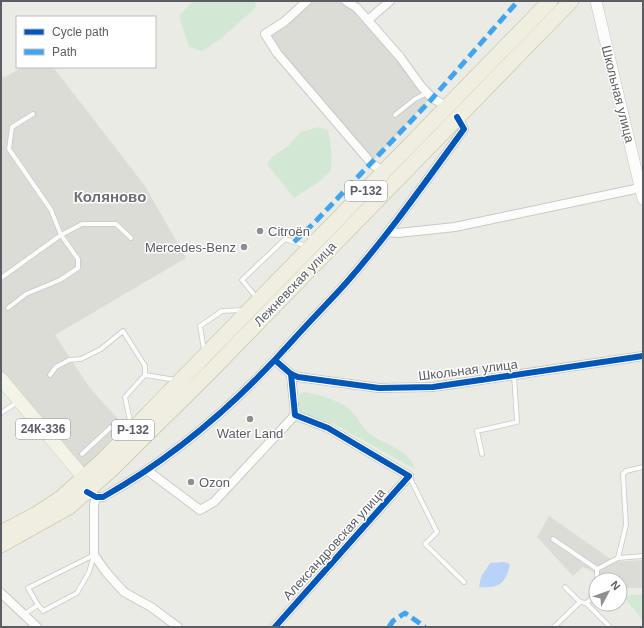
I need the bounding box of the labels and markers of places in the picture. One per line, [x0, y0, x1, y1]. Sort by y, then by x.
place label: Citroën [268, 224, 310, 239]
marker: Citroën [255, 226, 265, 236]
place label: Mercedes-Benz [145, 240, 236, 255]
marker: Mercedes-Benz [239, 242, 249, 252]
marker: Water Land [245, 414, 255, 424]
place label: Water Land [217, 426, 283, 441]
place label: Ozon [199, 475, 230, 490]
marker: Ozon [186, 477, 196, 487]

